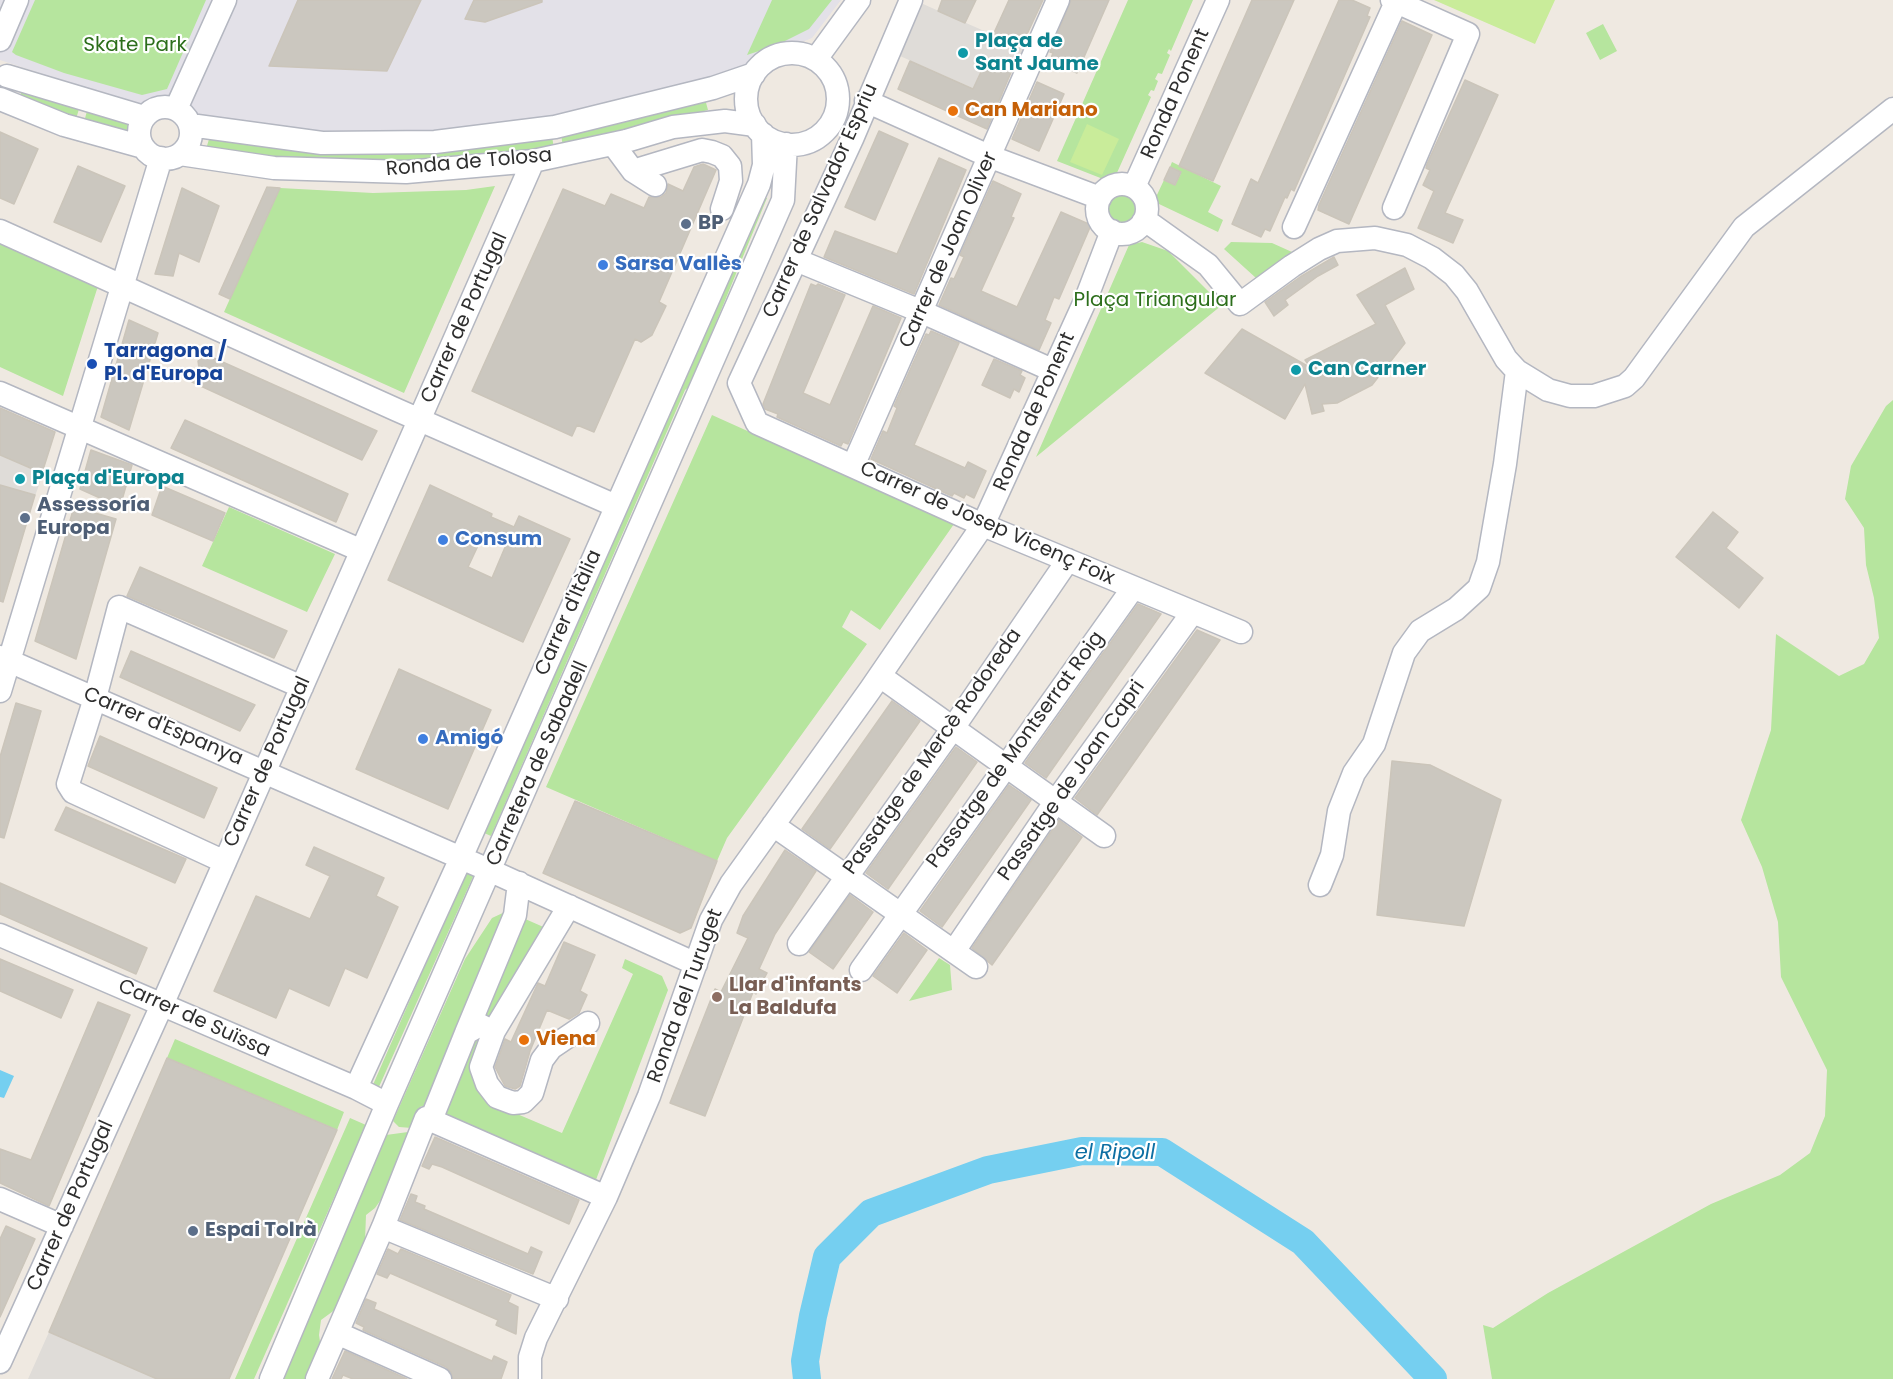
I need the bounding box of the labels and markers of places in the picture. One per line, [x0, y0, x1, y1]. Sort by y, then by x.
place label: Plaça de Sant Jaume [975, 30, 1099, 77]
marker: Plaça de Sant Jaume [956, 46, 970, 60]
place label: Can Mariano [965, 99, 1098, 123]
marker: Can Mariano [946, 104, 960, 118]
place label: BP [698, 212, 724, 236]
marker: BP [679, 217, 693, 231]
place label: Sarsa Vallès [615, 253, 742, 277]
marker: Sarsa Vallès [596, 258, 610, 272]
place label: Tarragona / Pl. d'Europa [104, 340, 227, 387]
marker: Tarragona / Pl. d'Europa [85, 357, 99, 371]
place label: Can Carner [1308, 358, 1426, 382]
marker: Can Carner [1289, 363, 1303, 377]
place label: Plaça d'Europa [32, 467, 185, 491]
marker: Plaça d'Europa [13, 472, 27, 486]
place label: Assessoría Europa [37, 494, 150, 541]
marker: Assessoría Europa [18, 511, 32, 525]
place label: Consum [455, 528, 542, 552]
marker: Consum [436, 533, 450, 547]
place label: Amigó [435, 727, 503, 751]
marker: Amigó [416, 732, 430, 746]
place label: Llar d'infants La Baldufa [729, 974, 862, 1021]
marker: Llar d'infants La Baldufa [710, 990, 724, 1004]
place label: Viena [536, 1028, 596, 1052]
marker: Viena [517, 1033, 531, 1047]
place label: Espai Tolrà [205, 1219, 317, 1243]
marker: Espai Tolrà [186, 1224, 200, 1238]

